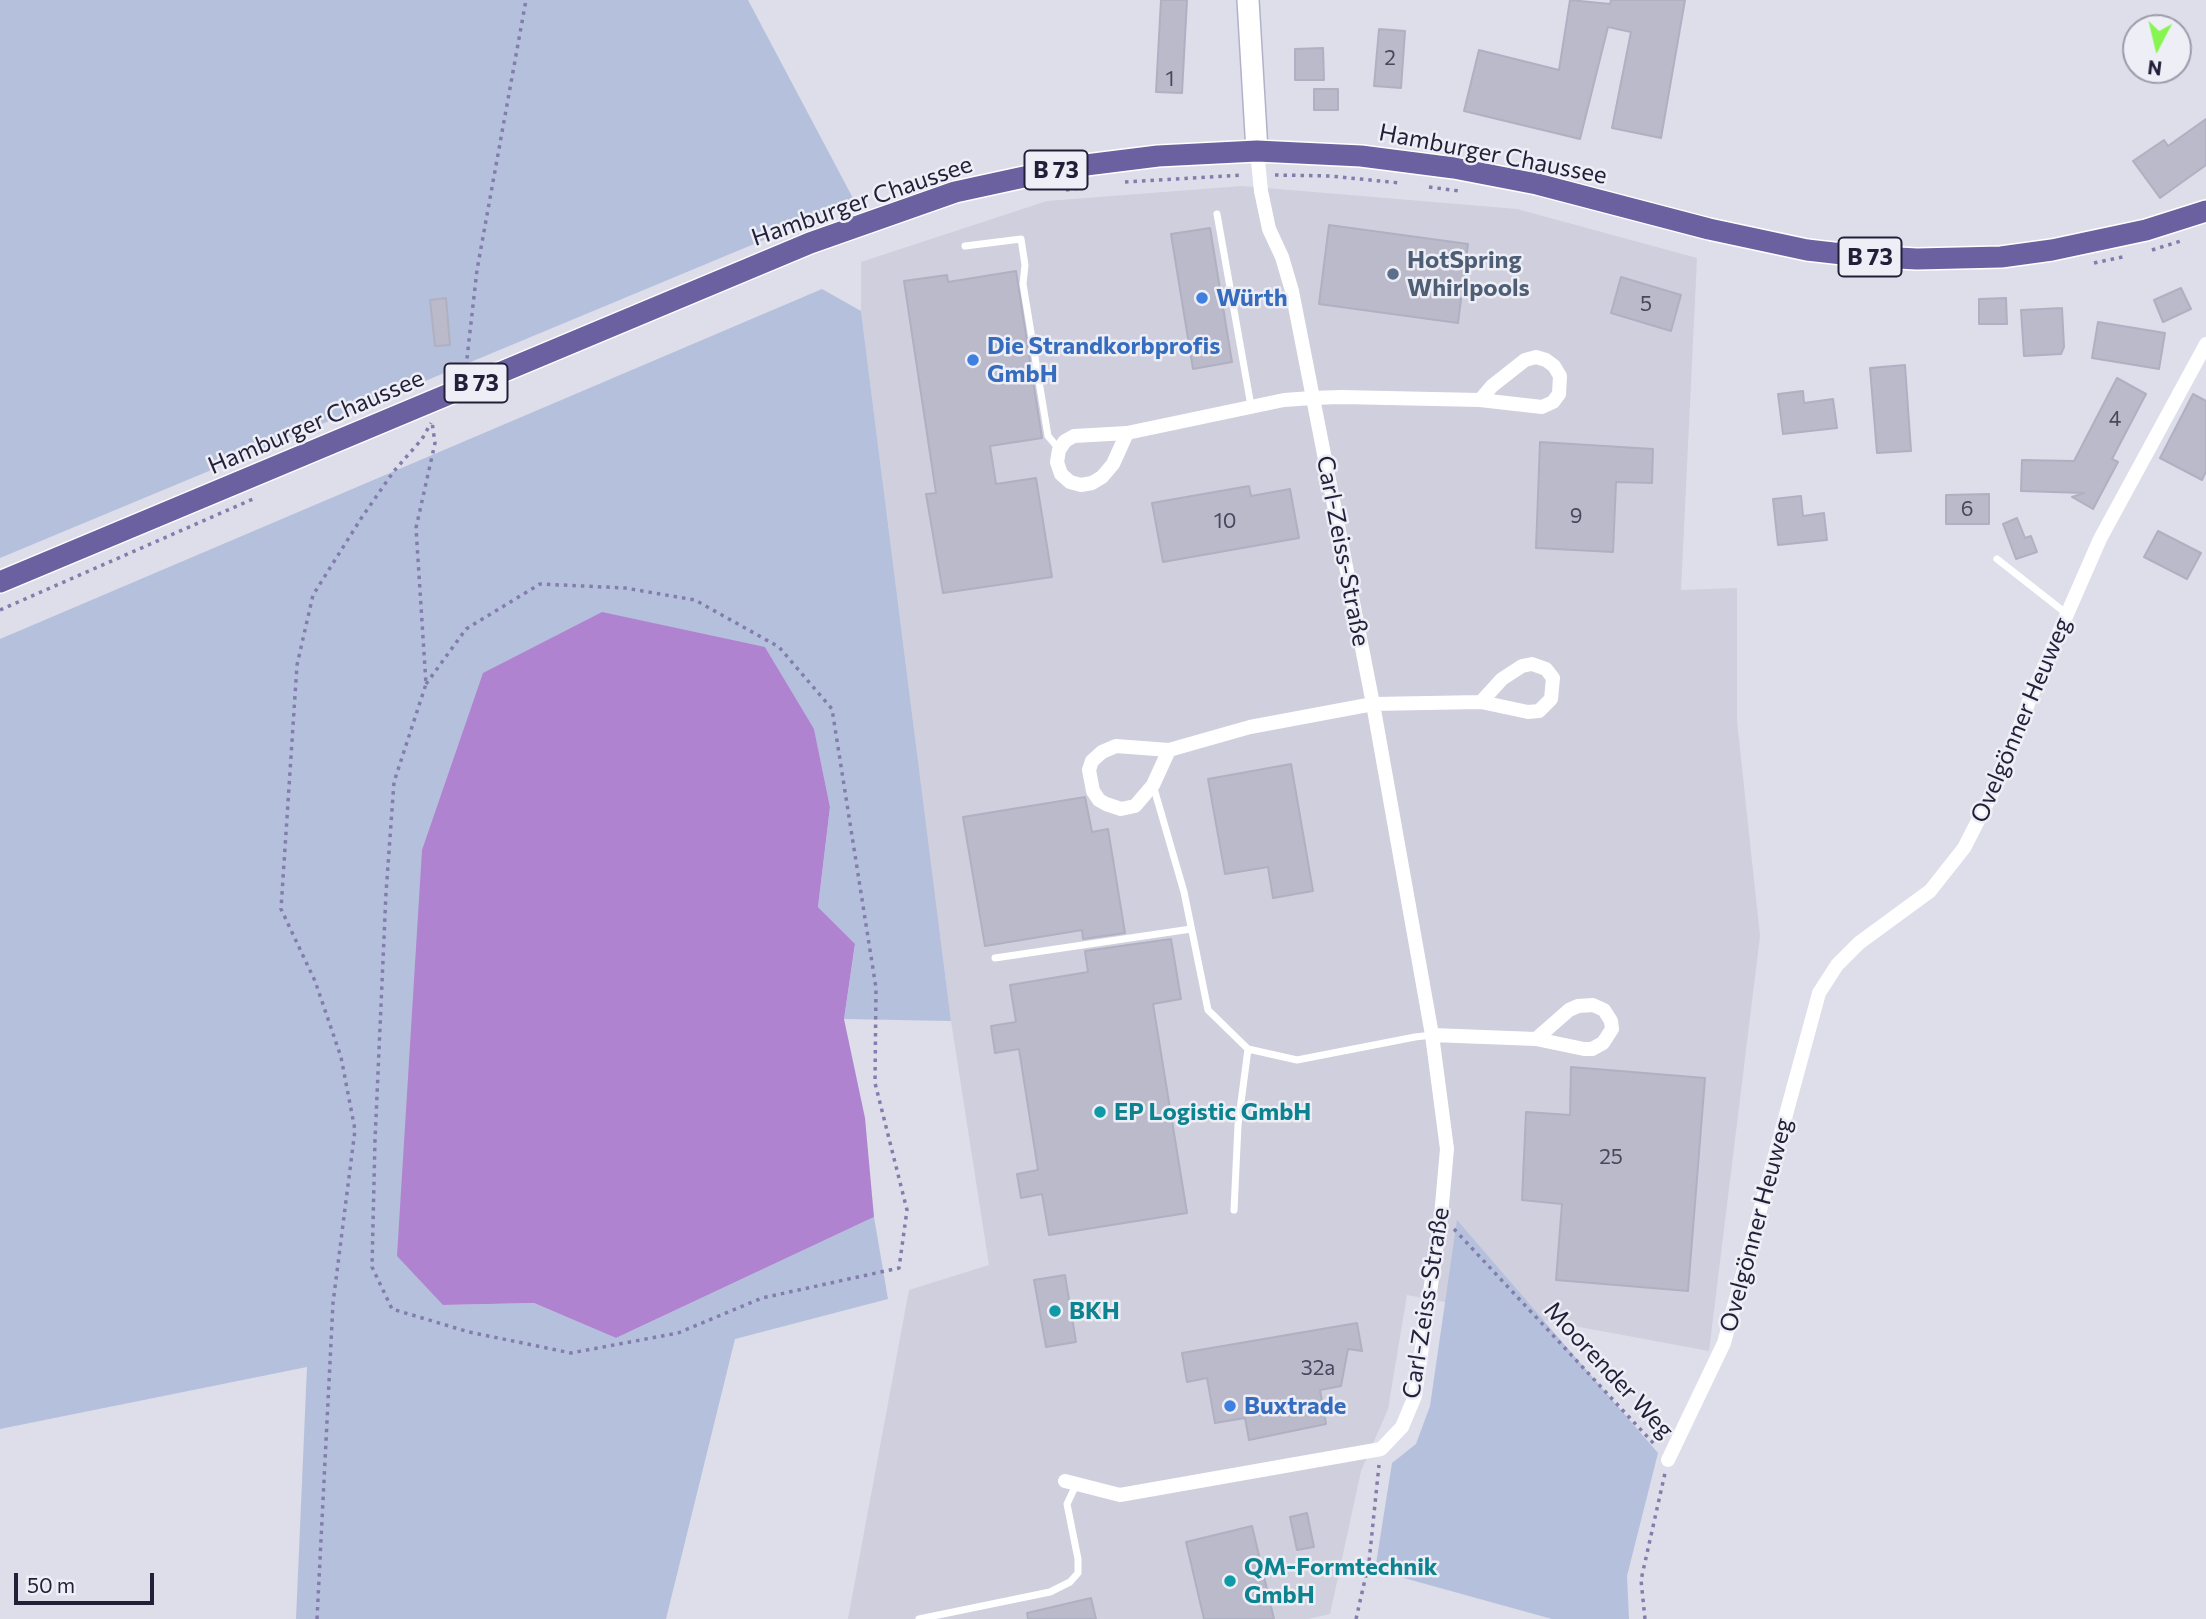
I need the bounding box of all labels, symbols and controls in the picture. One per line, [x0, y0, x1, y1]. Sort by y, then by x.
north arrow [2122, 14, 2192, 84]
house number: 2 [1384, 45, 1396, 71]
text: N [2146, 56, 2163, 81]
house number: 1 [1166, 66, 1174, 92]
street label: Hamburger Chaussee [1377, 118, 1609, 190]
street label: Hamburger Chaussee [748, 150, 976, 252]
road number: B 73 [1024, 150, 1088, 190]
road number: B 73 [1839, 238, 1902, 276]
place label: HotSpring Whirlpools [1407, 246, 1530, 302]
marker: HotSpring Whirlpools [1385, 266, 1401, 282]
place label: Würth [1216, 284, 1288, 312]
marker: Würth [1194, 290, 1210, 306]
house number: 5 [1640, 291, 1652, 317]
place label: Die Strandkorbprofis GmbH [987, 332, 1220, 388]
marker: Die Strandkorbprofis GmbH [965, 352, 981, 368]
street label: Hamburger Chaussee [204, 364, 428, 480]
road number: B 73 [444, 364, 508, 402]
house number: 4 [2109, 406, 2121, 432]
street label: Carl-Zeiss-Straße [1310, 453, 1376, 649]
house number: 6 [1961, 496, 1973, 522]
house number: 9 [1570, 503, 1582, 529]
house number: 10 [1214, 508, 1236, 534]
street label: Ovelgönner Heuweg [1965, 613, 2077, 827]
place label: EP Logistic GmbH [1114, 1098, 1311, 1126]
marker: EP Logistic GmbH [1092, 1104, 1108, 1120]
street label: Ovelgönner Heuweg [1714, 1115, 1798, 1335]
house number: 25 [1599, 1144, 1623, 1170]
street label: Carl-Zeiss-Straße [1397, 1205, 1455, 1401]
street label: Moorender Weg [1538, 1296, 1680, 1444]
place label: BKH [1069, 1297, 1120, 1325]
marker: BKH [1047, 1303, 1063, 1319]
house number: 32a [1301, 1355, 1335, 1381]
place label: Buxtrade [1244, 1392, 1346, 1420]
marker: Buxtrade [1222, 1398, 1238, 1414]
place label: QM-Formtechnik GmbH [1244, 1553, 1438, 1609]
scale bar [18, 1560, 158, 1604]
text: 50 m [27, 1572, 75, 1597]
marker: QM-Formtechnik GmbH [1222, 1573, 1238, 1589]

